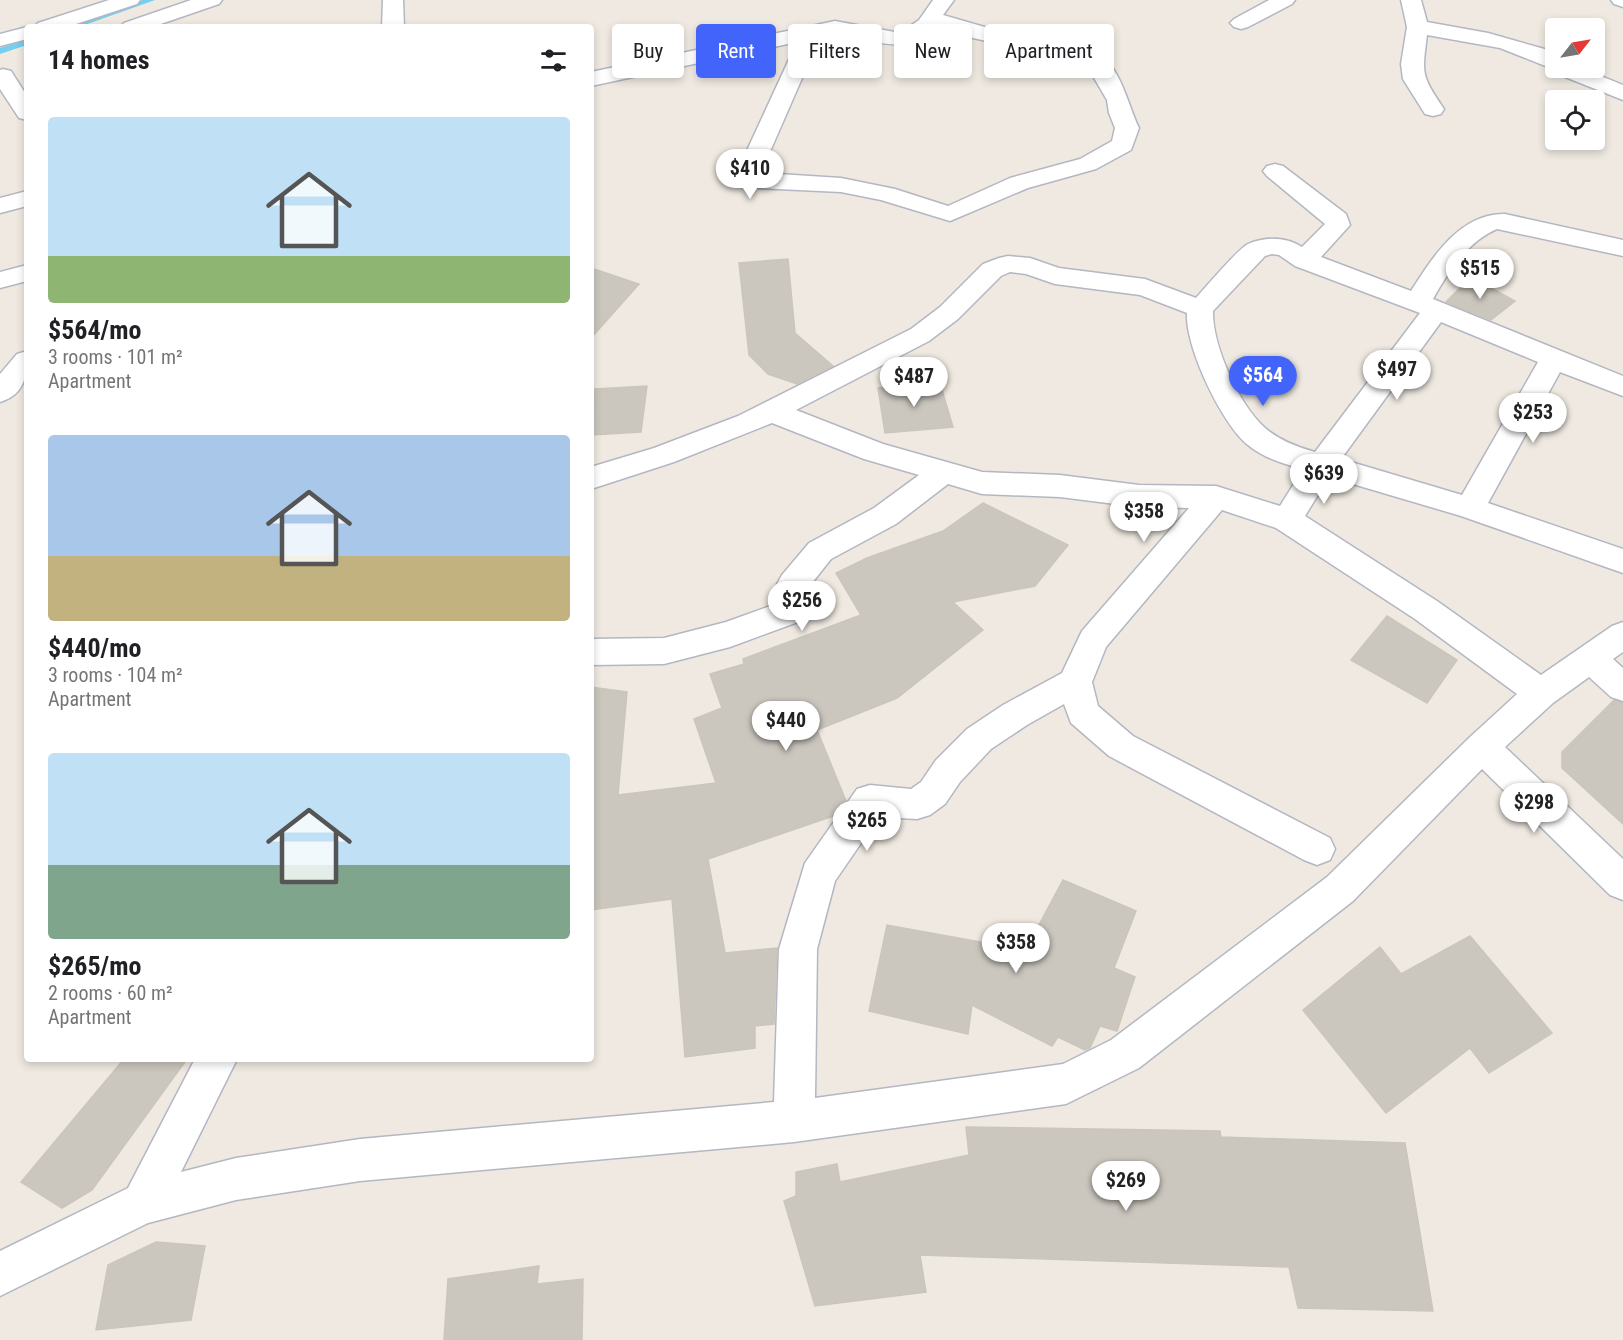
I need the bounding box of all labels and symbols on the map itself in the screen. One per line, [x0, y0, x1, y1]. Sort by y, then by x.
north arrow [1545, 18, 1605, 78]
pin: $410 [714, 149, 786, 200]
pin: $515 [1444, 249, 1516, 300]
pin: $497 [1361, 350, 1433, 401]
pin: $564 [1227, 356, 1299, 407]
pin: $487 [878, 357, 950, 408]
pin: $253 [1497, 393, 1569, 444]
pin: $639 [1288, 454, 1360, 505]
pin: $358 [1108, 492, 1180, 543]
pin: $256 [766, 581, 838, 632]
pin: $440 [750, 701, 822, 752]
pin: $298 [1498, 783, 1570, 834]
pin: $265 [831, 801, 903, 852]
pin: $358 [980, 923, 1052, 974]
pin: $269 [1090, 1161, 1162, 1212]

